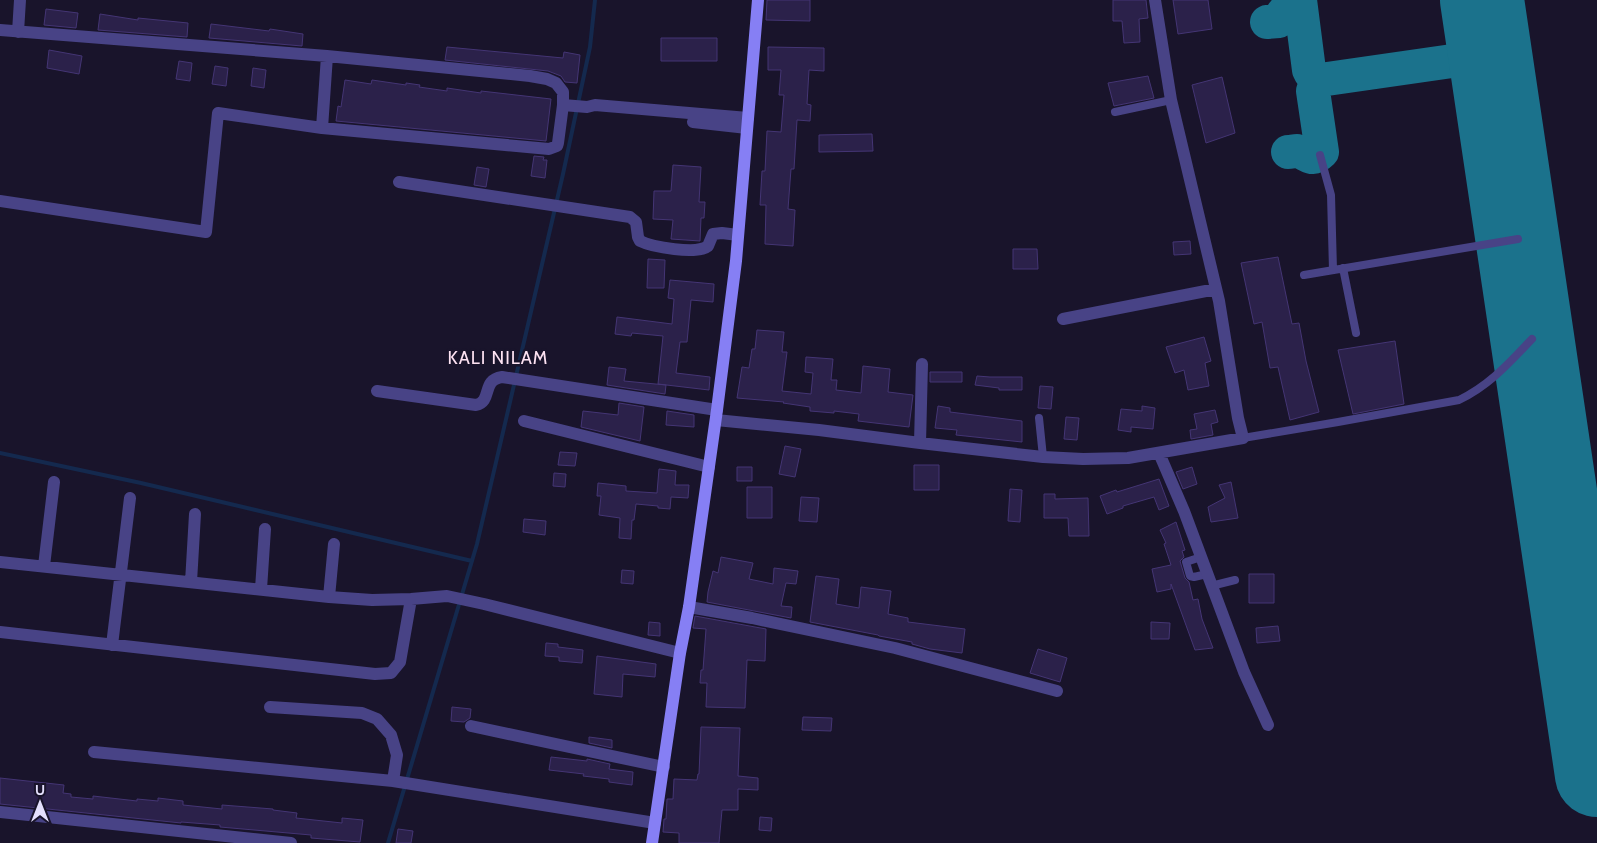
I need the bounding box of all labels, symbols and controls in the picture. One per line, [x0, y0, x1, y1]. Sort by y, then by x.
district label: KALI NILAM [448, 347, 548, 369]
north arrow [15, 778, 65, 828]
text: U [35, 781, 45, 799]

